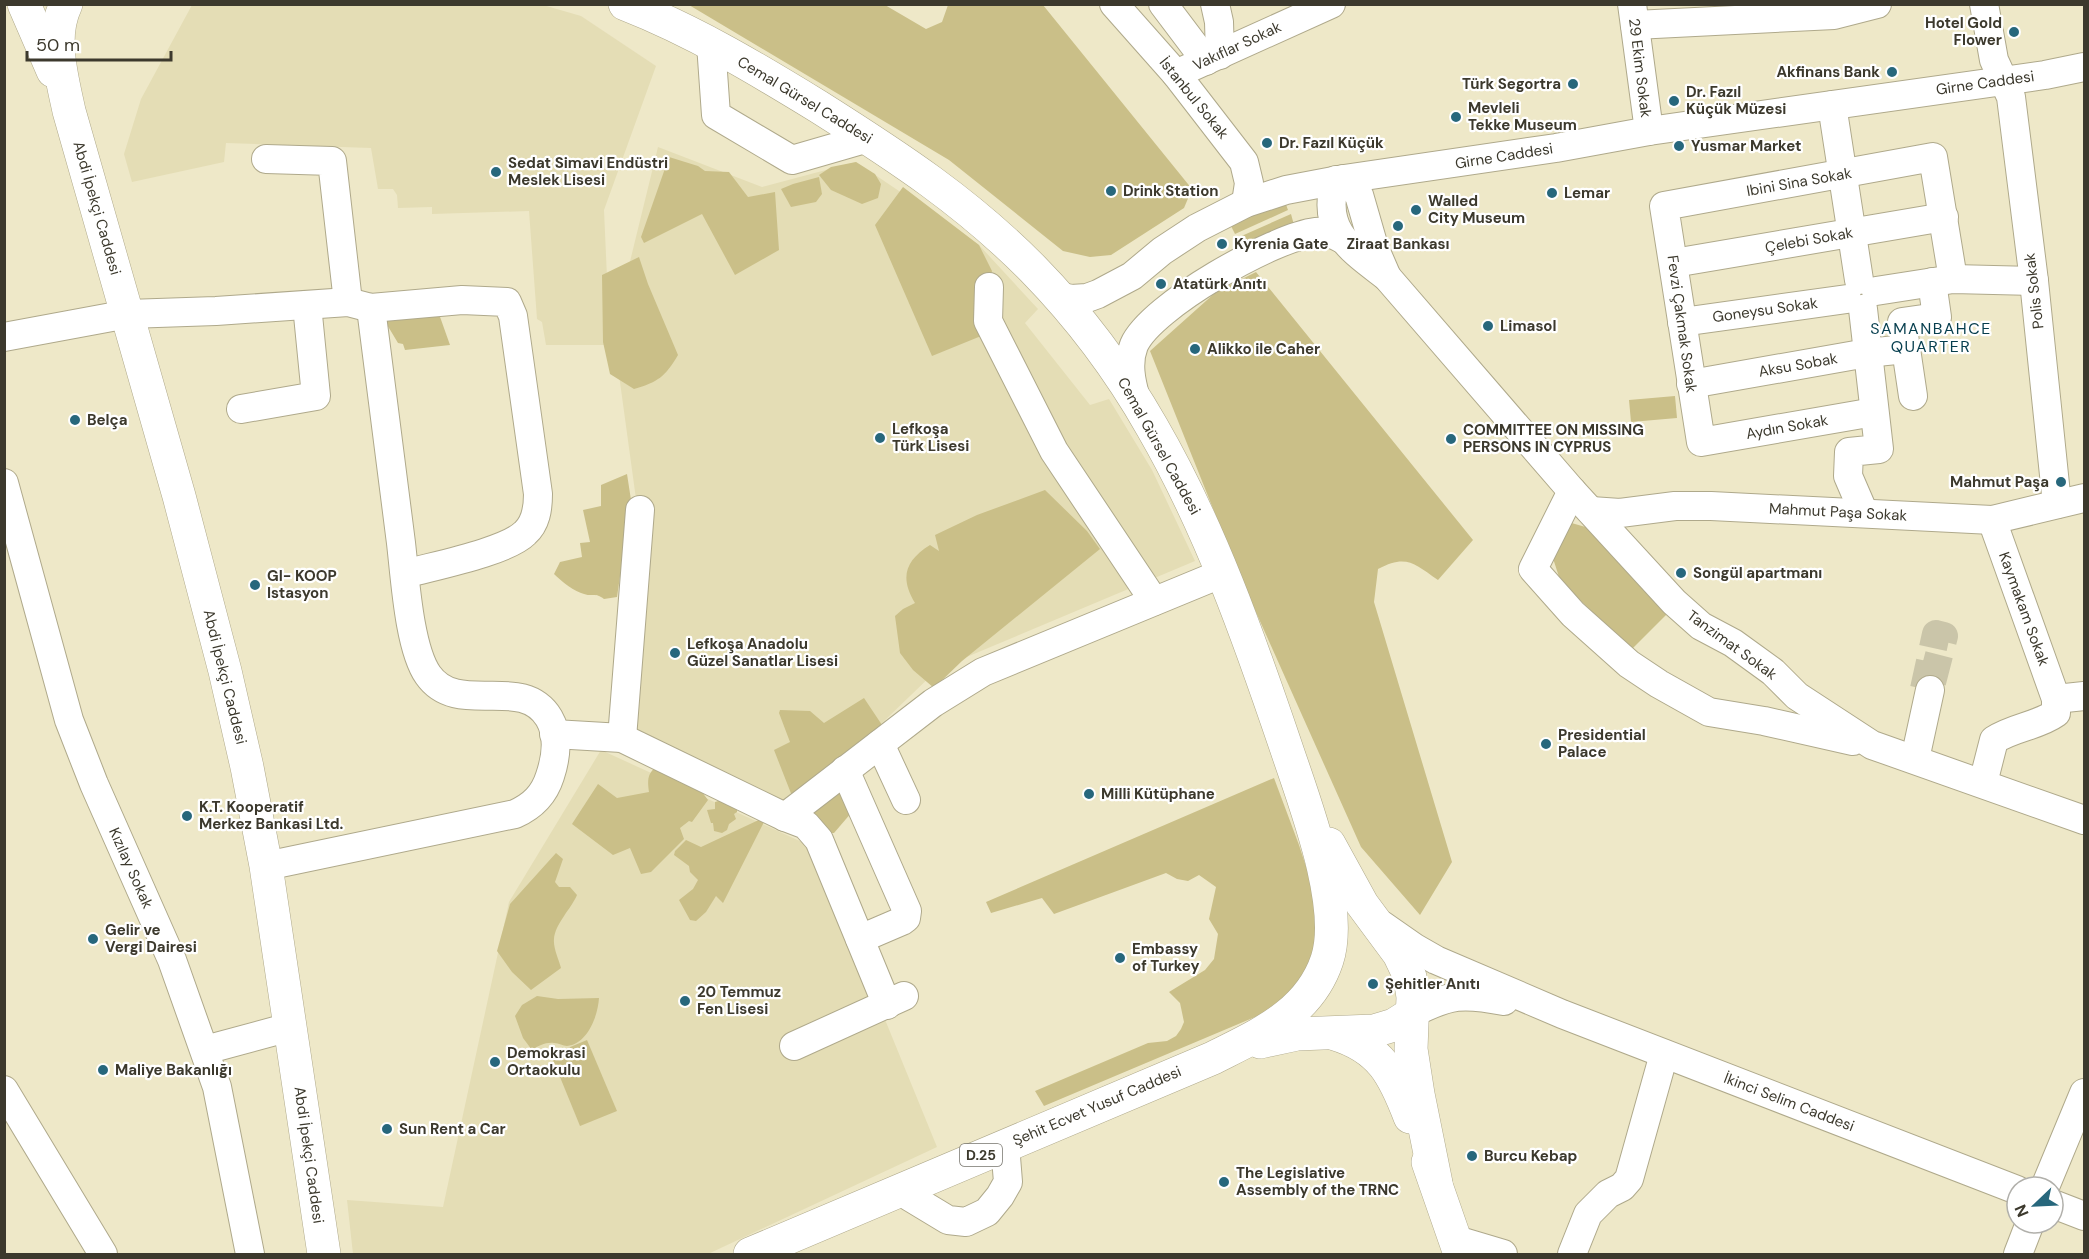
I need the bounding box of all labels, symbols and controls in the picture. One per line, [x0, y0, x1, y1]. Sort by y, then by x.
place label: Hotel Gold Flower [1925, 13, 2002, 50]
street label: Vakıflar Sokak [1190, 17, 1285, 75]
street label: 29 Ekim Sokak [1624, 17, 1656, 119]
scale bar [27, 24, 171, 62]
marker: Hotel Gold Flower [2007, 25, 2021, 39]
text: 50 m [36, 33, 80, 57]
street label: Cemal Gürsel Caddesi [734, 52, 876, 148]
street label: İstanbul Sokak [1155, 53, 1233, 143]
place label: Akfinans Bank [1776, 62, 1880, 82]
marker: Akfinans Bank [1885, 65, 1899, 79]
street label: Girne Caddesi [1935, 66, 2035, 100]
place label: Türk Segortra [1462, 74, 1561, 94]
marker: Türk Segortra [1566, 77, 1580, 91]
place label: Dr. Fazıl Küçük Müzesi [1686, 82, 1786, 119]
marker: Dr. Fazıl Küçük Müzesi [1667, 94, 1681, 108]
place label: Mevleli Tekke Museum [1468, 98, 1577, 135]
marker: Mevleli Tekke Museum [1449, 110, 1463, 124]
place label: Dr. Fazıl Küçük [1279, 133, 1384, 153]
marker: Dr. Fazıl Küçük [1260, 136, 1274, 150]
place label: Yusmar Market [1691, 136, 1802, 156]
street label: Girne Caddesi [1454, 138, 1554, 174]
street label: Abdi İpekçi Caddesi [68, 139, 126, 277]
marker: Yusmar Market [1672, 139, 1686, 153]
place label: Sedat Simavi Endüstri Meslek Lisesi [508, 153, 668, 190]
street label: Ibini Sina Sokak [1745, 163, 1854, 201]
marker: Sedat Simavi Endüstri Meslek Lisesi [489, 165, 503, 179]
place label: Drink Station [1123, 181, 1219, 201]
place label: Lemar [1564, 183, 1610, 203]
marker: Drink Station [1104, 184, 1118, 198]
marker: Lemar [1545, 186, 1559, 200]
place label: Walled City Museum [1428, 191, 1525, 228]
marker: Walled City Museum [1409, 203, 1423, 217]
marker: Ziraat Bankası [1391, 219, 1405, 233]
street label: Çelebi Sokak [1763, 222, 1855, 258]
place label: Kyrenia Gate [1234, 234, 1329, 254]
place label: Ziraat Bankası [1346, 234, 1450, 254]
marker: Kyrenia Gate [1215, 237, 1229, 251]
street label: Polis Sokak [2019, 251, 2049, 330]
street label: Fevzi Çakmak Sokak [1662, 254, 1702, 394]
place label: Atatürk Anıtı [1173, 274, 1267, 294]
marker: Atatürk Anıtı [1154, 277, 1168, 291]
street label: Goneysu Sokak [1711, 293, 1819, 327]
place label: Limasol [1500, 316, 1557, 336]
district label: SAMANBAHCE QUARTER [1870, 318, 1992, 357]
marker: Limasol [1481, 319, 1495, 333]
place label: Alikko ile Caher [1207, 339, 1320, 359]
marker: Alikko ile Caher [1188, 342, 1202, 356]
street label: Aksu Sobak [1757, 348, 1840, 382]
street label: Cemal Gürsel Caddesi [1113, 374, 1205, 518]
place label: Belça [87, 410, 128, 430]
street label: Aydın Sokak [1744, 410, 1830, 444]
marker: Belça [68, 413, 82, 427]
place label: Lefkoşa Türk Lisesi [892, 419, 969, 456]
place label: COMMITTEE ON MISSING PERSONS IN CYPRUS [1463, 420, 1644, 457]
marker: Lefkoşa Türk Lisesi [873, 431, 887, 445]
marker: COMMITTEE ON MISSING PERSONS IN CYPRUS [1444, 432, 1458, 446]
place label: Mahmut Paşa [1950, 472, 2049, 492]
marker: Mahmut Paşa [2054, 475, 2068, 489]
street label: Mahmut Paşa Sokak [1768, 498, 1908, 526]
street label: Kaymakam Sokak [1994, 549, 2054, 669]
place label: Songül apartmanı [1693, 563, 1822, 583]
place label: GI- KOOP Istasyon [267, 566, 337, 603]
marker: Songül apartmanı [1674, 566, 1688, 580]
marker: GI- KOOP Istasyon [248, 578, 262, 592]
street label: Tanzimat Sokak [1683, 606, 1781, 685]
street label: Abdi İpekçi Caddesi [199, 607, 251, 747]
place label: Lefkoşa Anadolu Güzel Sanatlar Lisesi [687, 634, 838, 671]
marker: Lefkoşa Anadolu Güzel Sanatlar Lisesi [668, 646, 682, 660]
place label: Presidential Palace [1558, 725, 1646, 762]
marker: Presidential Palace [1539, 737, 1553, 751]
place label: Milli Kütüphane [1101, 784, 1215, 804]
marker: Milli Kütüphane [1082, 787, 1096, 801]
place label: K.T. Kooperatif Merkez Bankasi Ltd. [199, 797, 344, 834]
marker: K.T. Kooperatif Merkez Bankasi Ltd. [180, 809, 194, 823]
street label: Kızılay Sokak [104, 824, 158, 912]
place label: Gelir ve Vergi Dairesi [105, 920, 197, 957]
marker: Gelir ve Vergi Dairesi [86, 932, 100, 946]
place label: Embassy of Turkey [1132, 939, 1200, 976]
marker: Embassy of Turkey [1113, 951, 1127, 965]
place label: Şehitler Anıtı [1385, 974, 1480, 994]
marker: Şehitler Anıtı [1366, 977, 1380, 991]
place label: 20 Temmuz Fen Lisesi [697, 982, 781, 1019]
marker: 20 Temmuz Fen Lisesi [678, 994, 692, 1008]
place label: Demokrasi Ortaokulu [507, 1043, 586, 1080]
marker: Demokrasi Ortaokulu [488, 1055, 502, 1069]
place label: Maliye Bakanlığı [115, 1060, 232, 1080]
street label: Şehit Ecvet Yusuf Caddesi [1010, 1061, 1184, 1151]
marker: Maliye Bakanlığı [96, 1063, 110, 1077]
street label: İkinci Selim Caddesi [1721, 1068, 1857, 1136]
street label: Abdi İpekçi Caddesi [289, 1085, 329, 1225]
place label: Sun Rent a Car [399, 1119, 506, 1139]
marker: Sun Rent a Car [380, 1122, 394, 1136]
road number: D.25 [960, 1144, 1002, 1166]
place label: Burcu Kebap [1484, 1146, 1577, 1166]
marker: Burcu Kebap [1465, 1149, 1479, 1163]
place label: The Legislative Assembly of the TRNC [1236, 1163, 1399, 1200]
marker: The Legislative Assembly of the TRNC [1217, 1175, 1231, 1189]
north arrow [2005, 1175, 2065, 1235]
text: N [2010, 1201, 2034, 1220]

